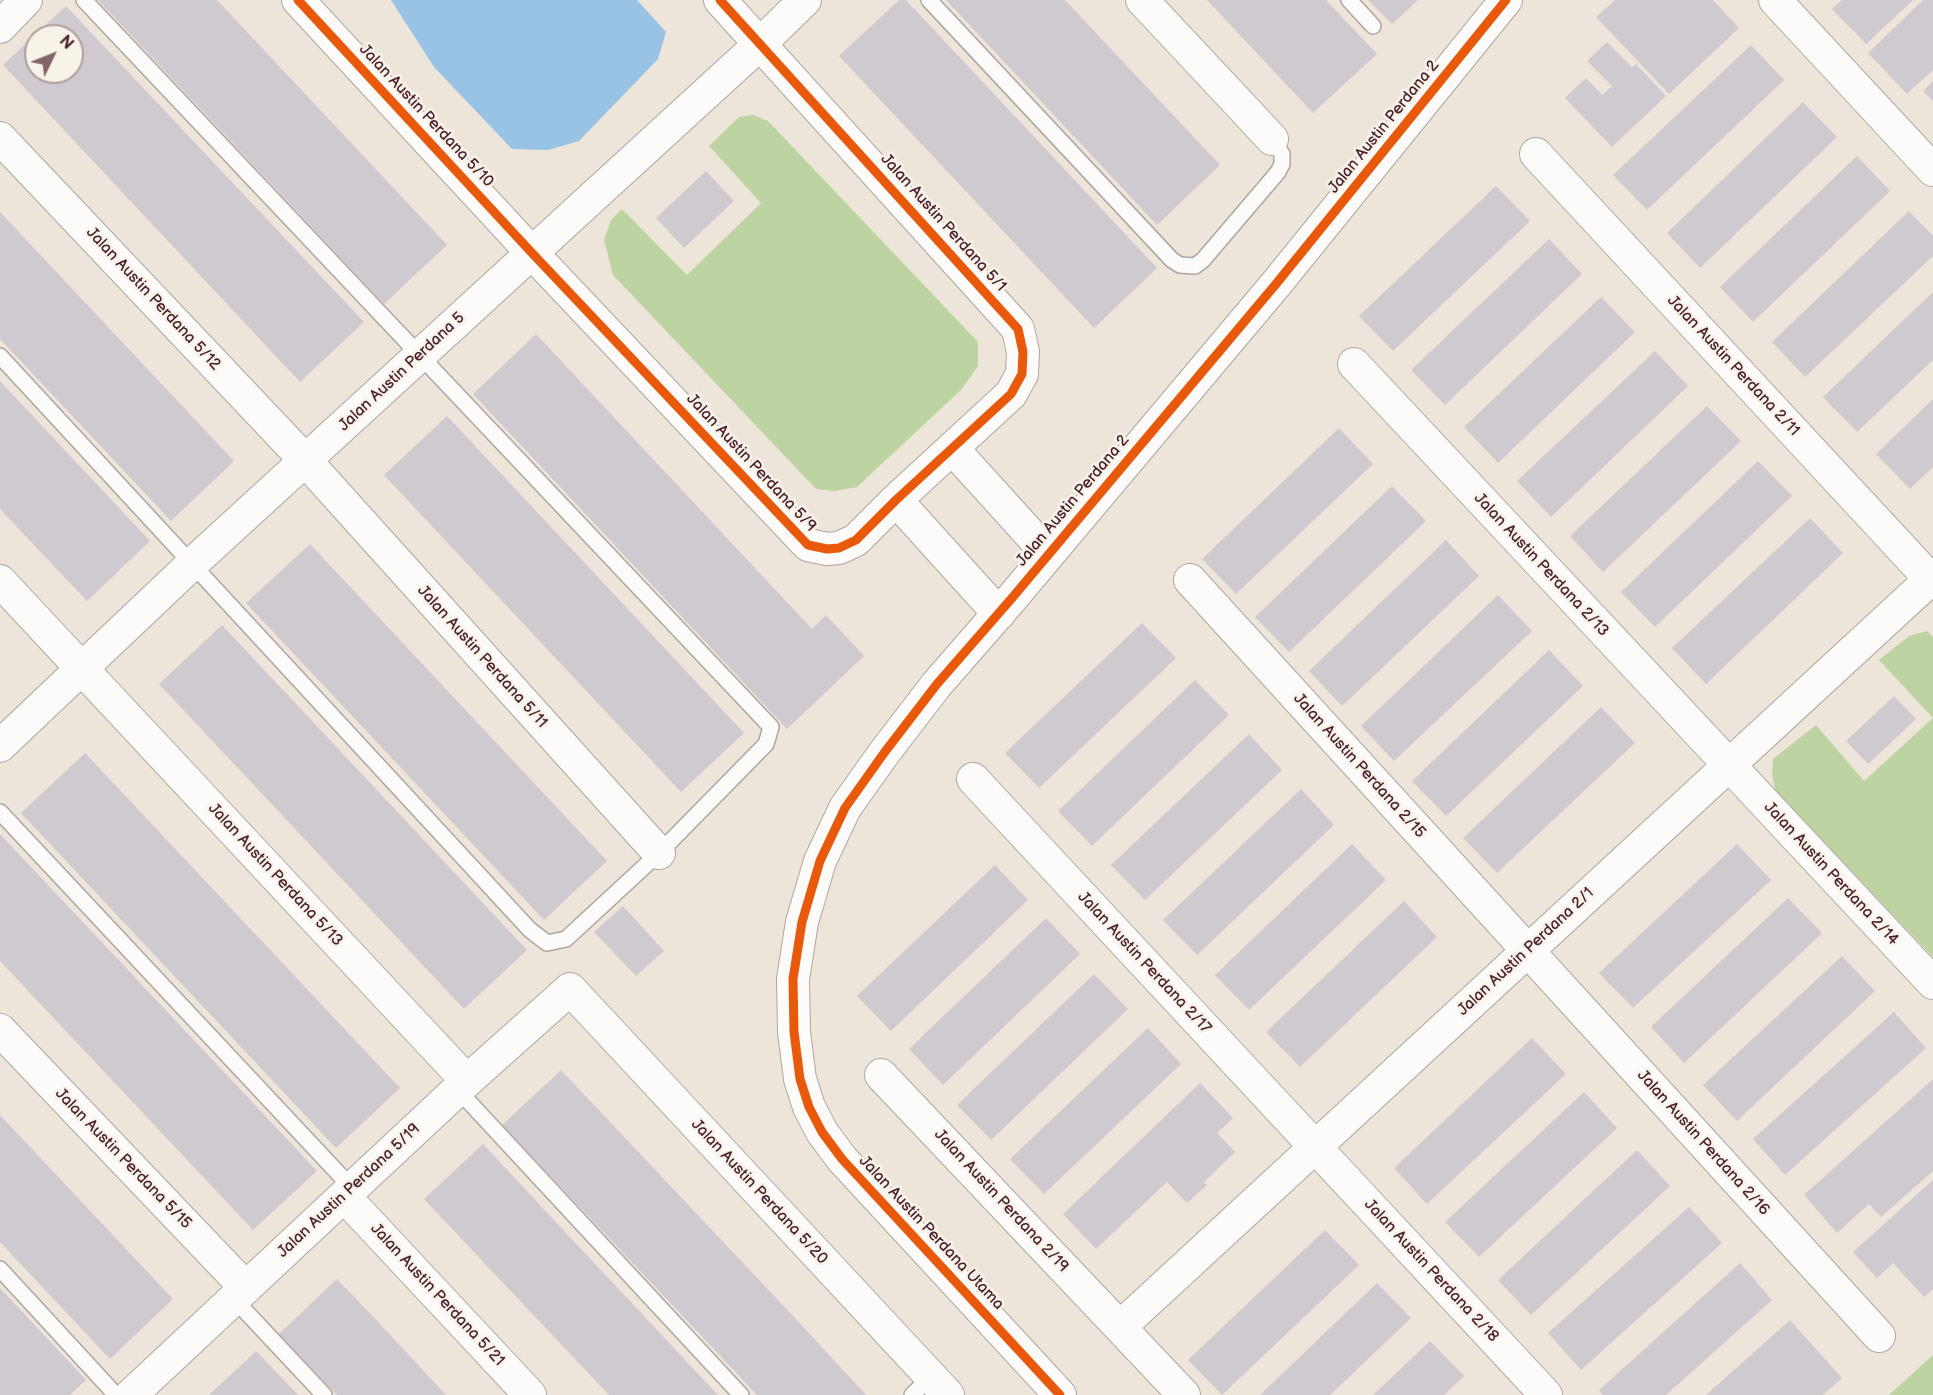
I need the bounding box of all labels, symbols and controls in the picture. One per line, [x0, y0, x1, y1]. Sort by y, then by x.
north arrow [24, 24, 84, 84]
text: N [55, 32, 77, 54]
street label: Jalan Austin Perdana 5/10 [355, 41, 497, 191]
street label: Jalan Austin Perdana 2 [1324, 57, 1444, 197]
street label: Jalan Austin Perdana 5/1 [876, 150, 1010, 296]
street label: Jalan Austin Perdana 5/12 [82, 224, 224, 374]
street label: Jalan Austin Perdana 2/11 [1663, 292, 1803, 440]
street label: Jalan Austin Perdana 5 [335, 309, 469, 435]
street label: Jalan Austin Perdana 5/9 [682, 390, 820, 536]
street label: Jalan Austin Perdana 2 [1012, 431, 1134, 571]
street label: Jalan Austin Perdana 2/13 [1470, 489, 1612, 641]
street label: Jalan Austin Perdana 5/11 [413, 582, 551, 732]
street label: Jalan Austin Perdana 2/15 [1289, 690, 1429, 842]
street label: Jalan Austin Perdana 2/14 [1760, 798, 1902, 950]
street label: Jalan Austin Perdana 5/13 [204, 799, 346, 951]
street label: Jalan Austin Perdana 2/1 [1454, 884, 1598, 1020]
street label: Jalan Austin Perdana 2/17 [1073, 888, 1215, 1038]
street label: Jalan Austin Perdana 2/16 [1633, 1066, 1773, 1220]
street label: Jalan Austin Perdana 5/15 [51, 1085, 195, 1233]
street label: Jalan Austin Perdana 5/20 [687, 1115, 831, 1269]
street label: Jalan Austin Perdana 5/19 [274, 1120, 424, 1262]
street label: Jalan Austin Perdana 2/19 [930, 1126, 1072, 1276]
street label: Jalan Austin Perdana Utama [854, 1152, 1008, 1314]
street label: Jalan Austin Perdana 2/18 [1360, 1195, 1502, 1347]
street label: Jalan Austin Perdana 5/21 [366, 1220, 508, 1370]

